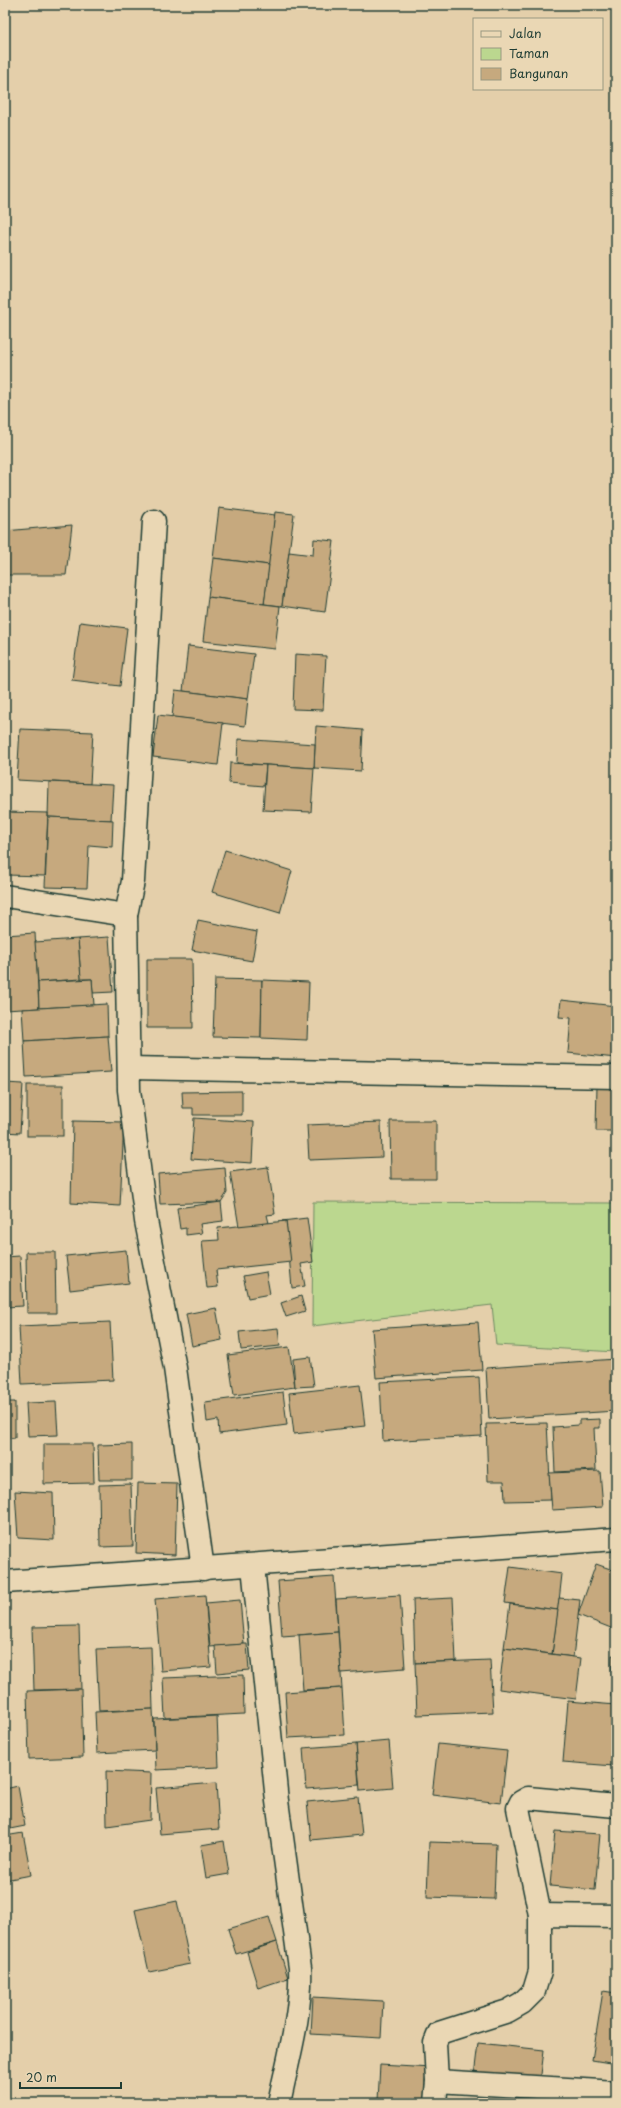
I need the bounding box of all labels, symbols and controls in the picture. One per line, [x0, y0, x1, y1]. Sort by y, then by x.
legend [473, 18, 603, 90]
text: Jalan [509, 24, 542, 42]
text: Taman [509, 44, 549, 62]
text: Bangunan [509, 64, 568, 82]
scale bar [20, 2064, 121, 2090]
text: 20 m [26, 2068, 57, 2086]

